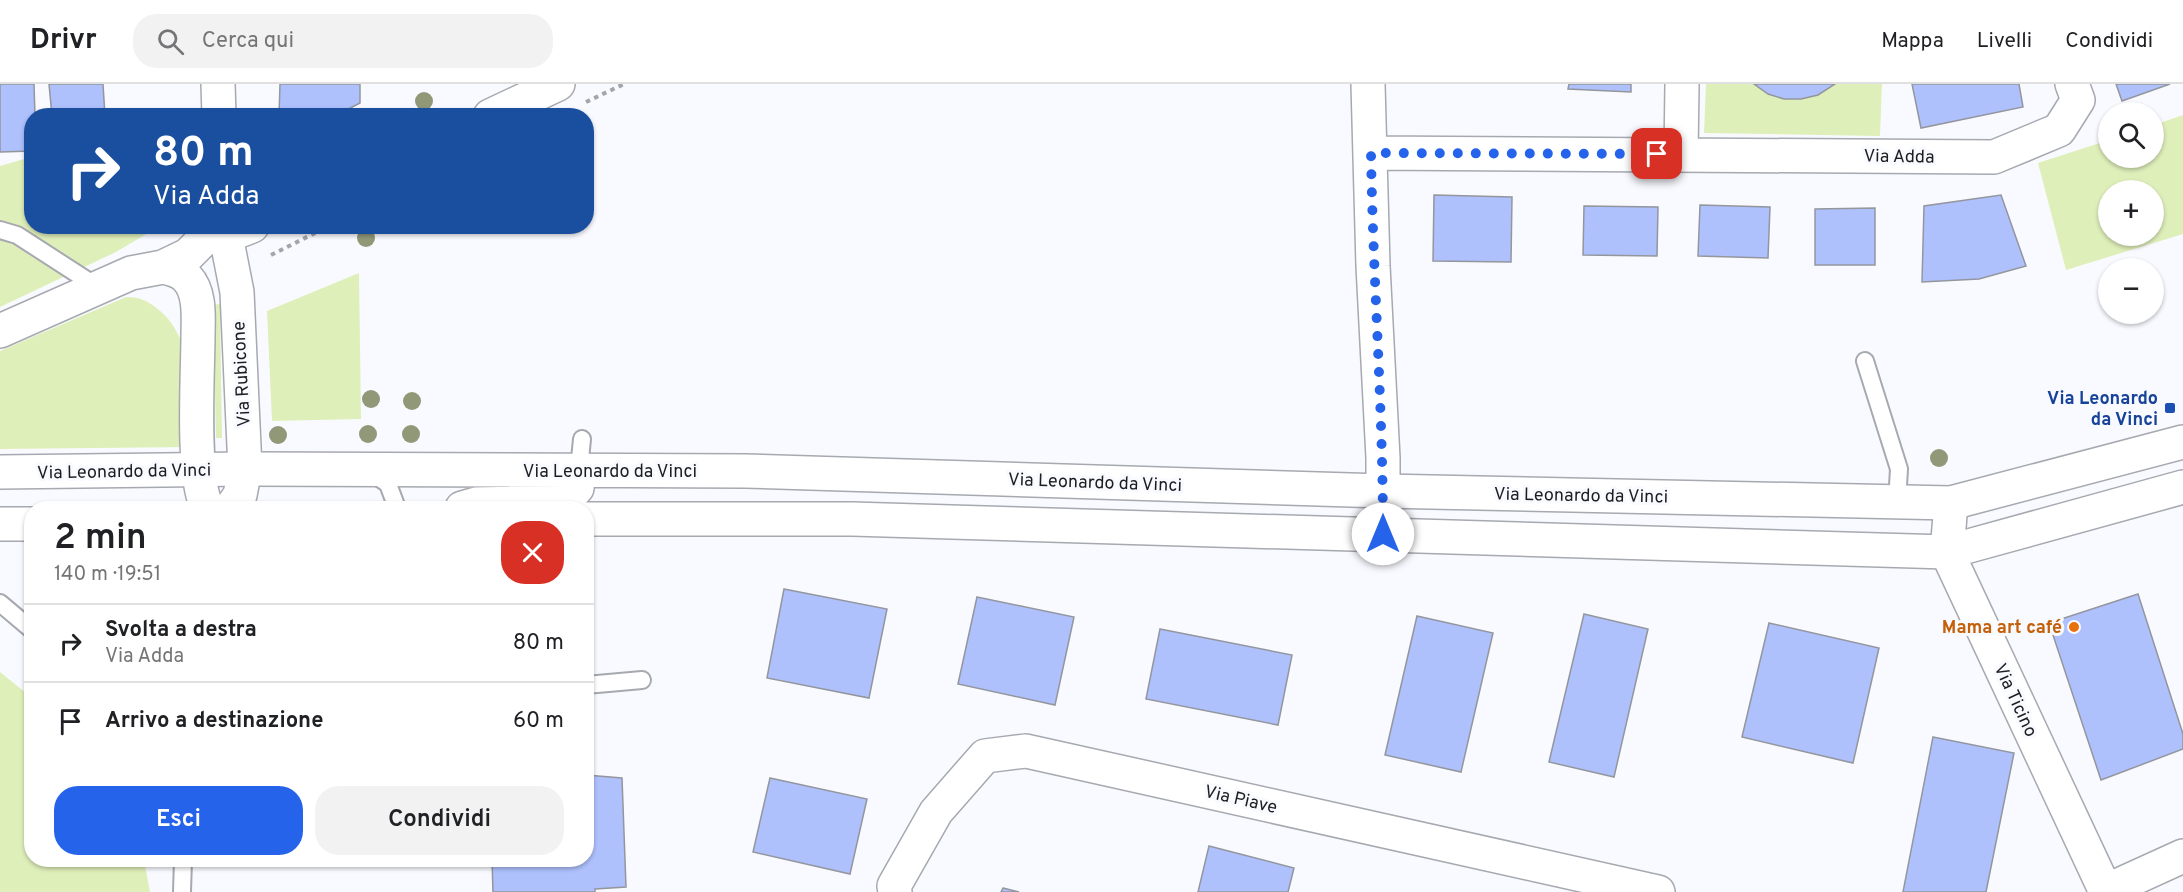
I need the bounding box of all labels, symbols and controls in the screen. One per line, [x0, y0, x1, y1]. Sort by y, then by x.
search box [133, 14, 553, 68]
text: Drivr [30, 23, 97, 59]
icon: search [154, 25, 187, 58]
text: Cerca qui [202, 28, 294, 55]
text: Mappa [1881, 28, 1944, 55]
text: Livelli [1977, 28, 2032, 55]
text: Condividi [2065, 28, 2153, 55]
map controls [2098, 102, 2164, 324]
button: search [2098, 102, 2164, 168]
text: 80 m [153, 128, 254, 181]
pin [1631, 128, 1682, 179]
icon: right [54, 132, 132, 210]
icon: arrive [1640, 137, 1673, 170]
street label: Via Adda [1863, 145, 1935, 170]
text: Via Adda [153, 180, 260, 214]
button: + [2098, 180, 2164, 246]
button: − [2098, 258, 2164, 324]
street label: Via Rubicone [228, 321, 257, 427]
place label: Via Leonardo da Vinci [2047, 388, 2158, 432]
marker: Via Leonardo da Vinci [2163, 401, 2177, 415]
street label: Via Leonardo da Vinci [37, 459, 211, 486]
street label: Via Leonardo da Vinci [523, 461, 697, 484]
street label: Via Leonardo da Vinci [1007, 469, 1182, 498]
street label: Via Leonardo da Vinci [1494, 483, 1668, 510]
position arrow [1351, 502, 1415, 566]
text: 2 min [54, 516, 147, 562]
button: close [501, 521, 564, 584]
text: 140 m · 19:51 [54, 562, 161, 588]
text: Svolta a destra [105, 617, 257, 644]
place label: Mama art café [1942, 617, 2062, 640]
marker: Mama art café [2067, 620, 2081, 634]
icon: right [54, 627, 87, 660]
text: 80 m [513, 630, 564, 657]
text: Via Adda [105, 644, 184, 670]
street label: Via Ticino [1988, 660, 2042, 741]
icon: arrive [54, 705, 87, 738]
text: Arrivo a destinazione [105, 708, 323, 735]
text: 60 m [513, 708, 564, 735]
street label: Via Piave [1202, 781, 1279, 820]
button: Esci [54, 786, 303, 855]
button: Condividi [315, 786, 564, 855]

